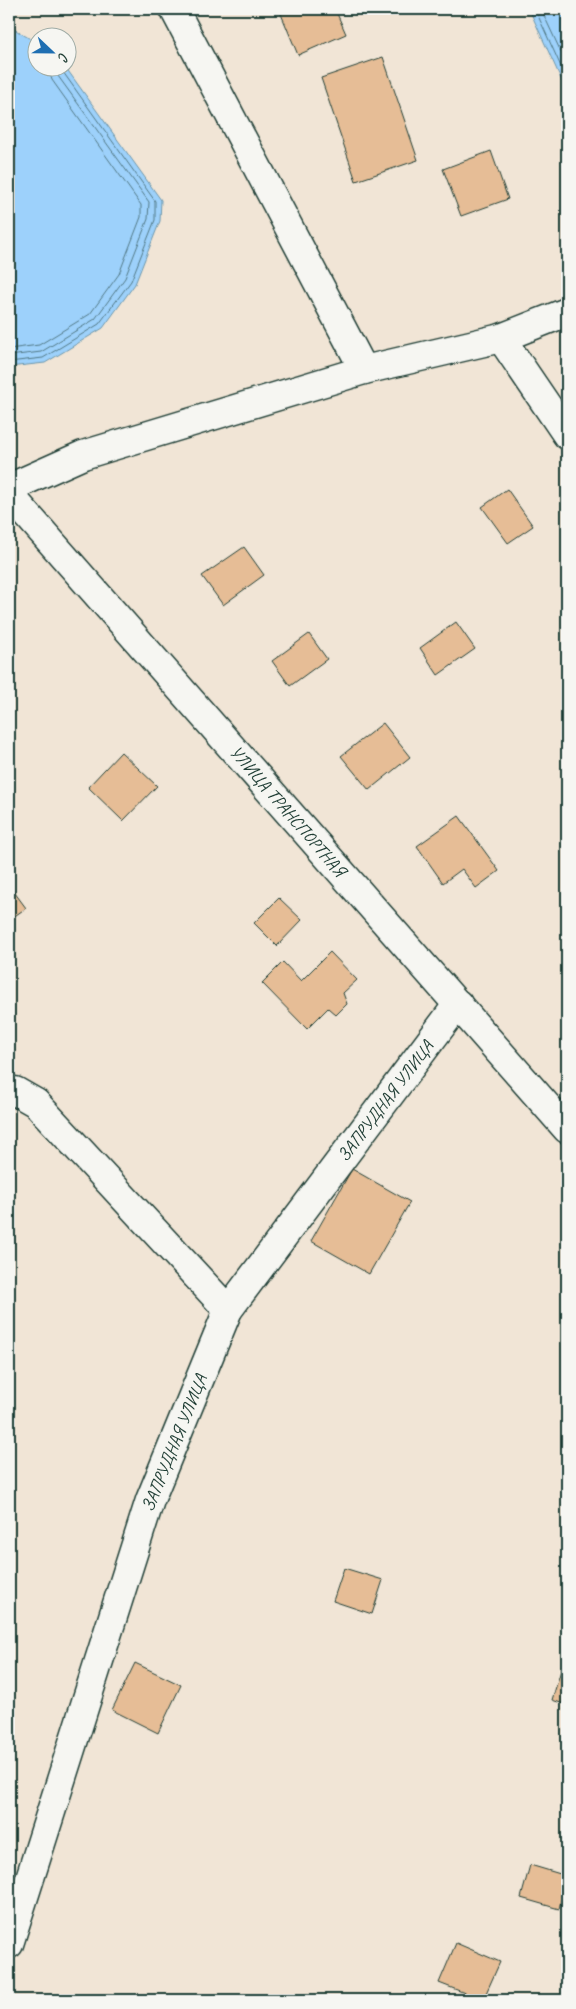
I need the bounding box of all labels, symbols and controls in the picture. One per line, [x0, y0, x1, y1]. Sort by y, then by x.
north arrow [28, 28, 78, 78]
text: С [54, 50, 73, 65]
street label: УЛИЦА ТРАНСПОРТНАЯ [225, 741, 353, 883]
street label: ЗАПРУДНАЯ УЛИЦА [332, 1035, 438, 1166]
street label: ЗАПРУДНАЯ УЛИЦА [136, 1370, 212, 1515]

